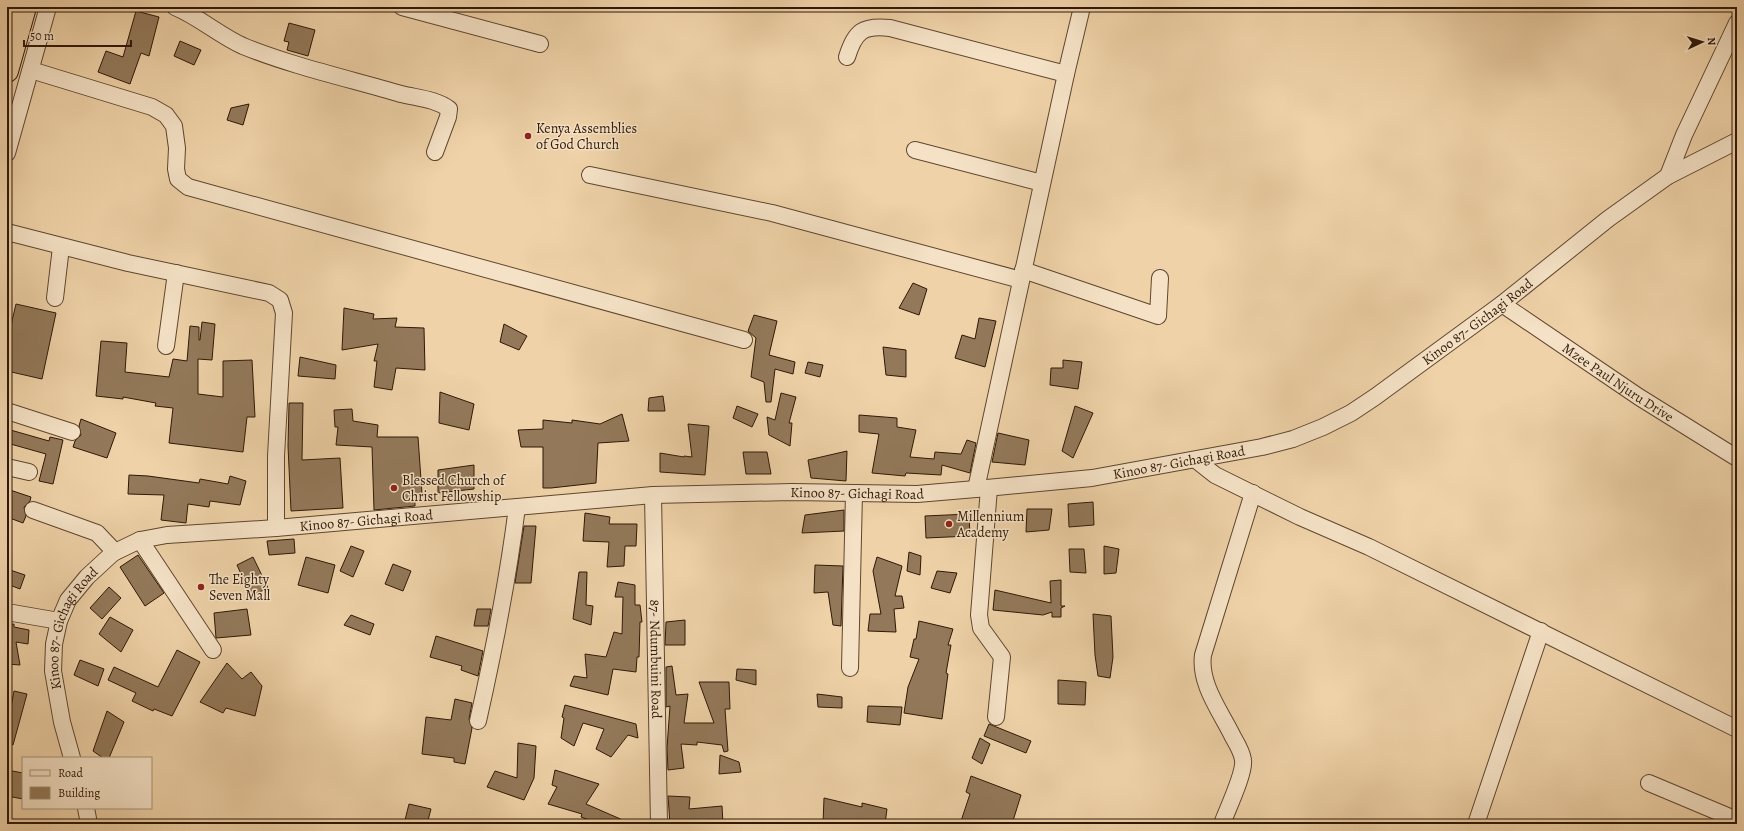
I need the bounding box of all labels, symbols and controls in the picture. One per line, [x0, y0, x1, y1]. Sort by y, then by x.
scale bar [24, 22, 131, 48]
north arrow [1682, 22, 1722, 62]
text: 50 m [30, 28, 54, 44]
text: N [1704, 37, 1719, 46]
place label: Kenya Assemblies of God Church [536, 119, 637, 154]
marker: Kenya Assemblies of God Church [523, 131, 533, 141]
street label: Kinoo 87- Gichagi Road [1418, 274, 1537, 369]
street label: Mzee Paul Njuru Drive [1559, 339, 1677, 426]
street label: Kinoo 87- Gichagi Road [1112, 441, 1247, 484]
place label: Blessed Church of Christ Fellowship [402, 471, 507, 506]
marker: Blessed Church of Christ Fellowship [389, 483, 399, 493]
street label: Kinoo 87- Gichagi Road [790, 483, 925, 504]
street label: Kinoo 87- Gichagi Road [299, 505, 434, 536]
place label: Millennium Academy [956, 507, 1025, 542]
marker: Millennium Academy [944, 519, 954, 529]
street label: Kinoo 87- Gichagi Road [44, 562, 103, 691]
place label: The Eighty Seven Mall [209, 570, 271, 605]
marker: The Eighty Seven Mall [196, 582, 206, 592]
street label: 87- Ndumbuini Road [645, 599, 666, 719]
legend [22, 757, 152, 809]
text: Road [58, 765, 84, 781]
text: Building [58, 785, 100, 801]

